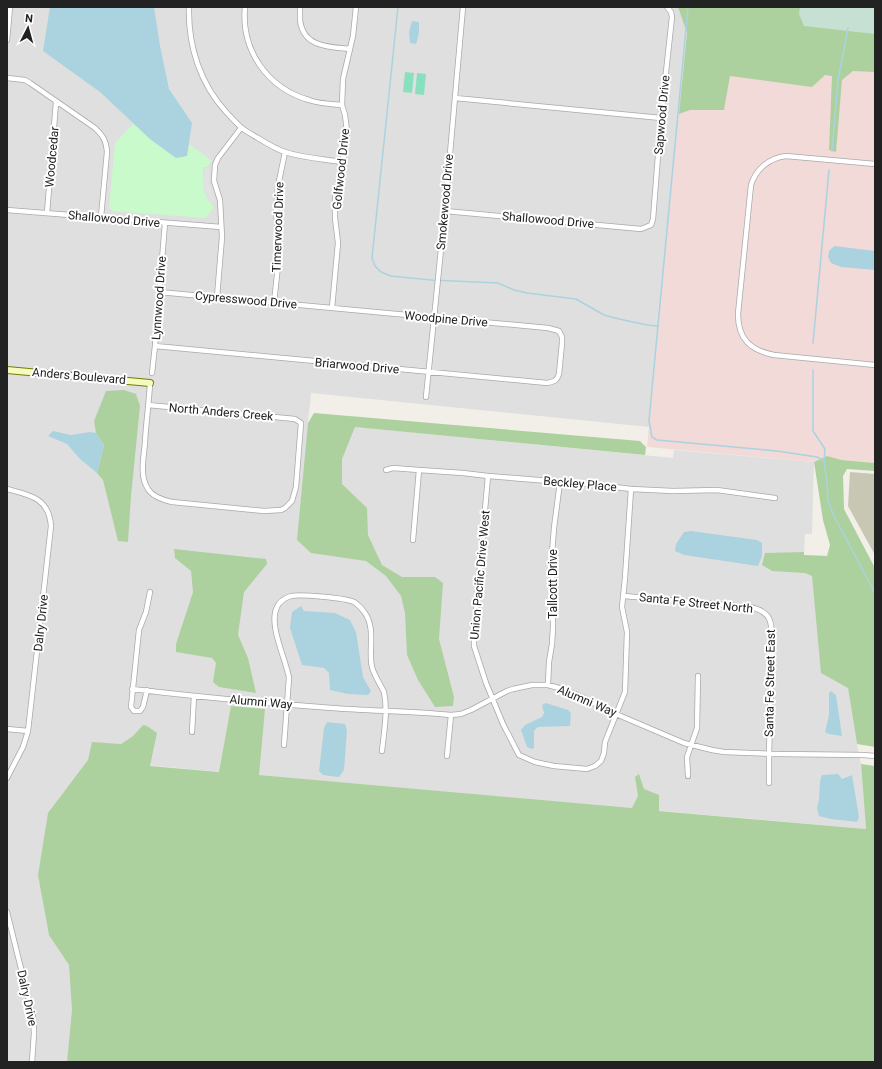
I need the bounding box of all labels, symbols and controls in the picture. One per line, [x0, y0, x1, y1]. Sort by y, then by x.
north arrow [8, 8, 48, 48]
text: N [24, 12, 34, 25]
street label: Sapwood Drive [652, 75, 672, 155]
street label: Woodcedar [42, 126, 62, 188]
street label: Golfwood Drive [330, 128, 352, 210]
street label: Smokewood Drive [434, 153, 456, 251]
street label: Timerwood Drive [269, 182, 287, 272]
street label: Shallowood Drive [67, 208, 161, 230]
street label: Shallowood Drive [501, 209, 595, 231]
street label: Lynnwood Drive [149, 256, 169, 340]
street label: Cypresswood Drive [194, 289, 298, 311]
street label: Woodpine Drive [404, 308, 488, 330]
street label: Briarwood Drive [314, 355, 400, 377]
street label: Anders Boulevard [32, 365, 126, 387]
street label: North Anders Creek [168, 400, 275, 424]
street label: Beckley Place [543, 474, 617, 494]
street label: Union Pacific Drive West [467, 510, 493, 640]
street label: Tallcott Drive [546, 549, 560, 619]
street label: Santa Fe Street North [638, 590, 754, 616]
street label: Dalry Drive [31, 594, 51, 652]
street label: Santa Fe Street East [762, 629, 778, 737]
street label: Alumni Way [555, 682, 619, 720]
street label: Alumni Way [229, 692, 293, 712]
street label: Dalry Drive [14, 969, 40, 1027]

